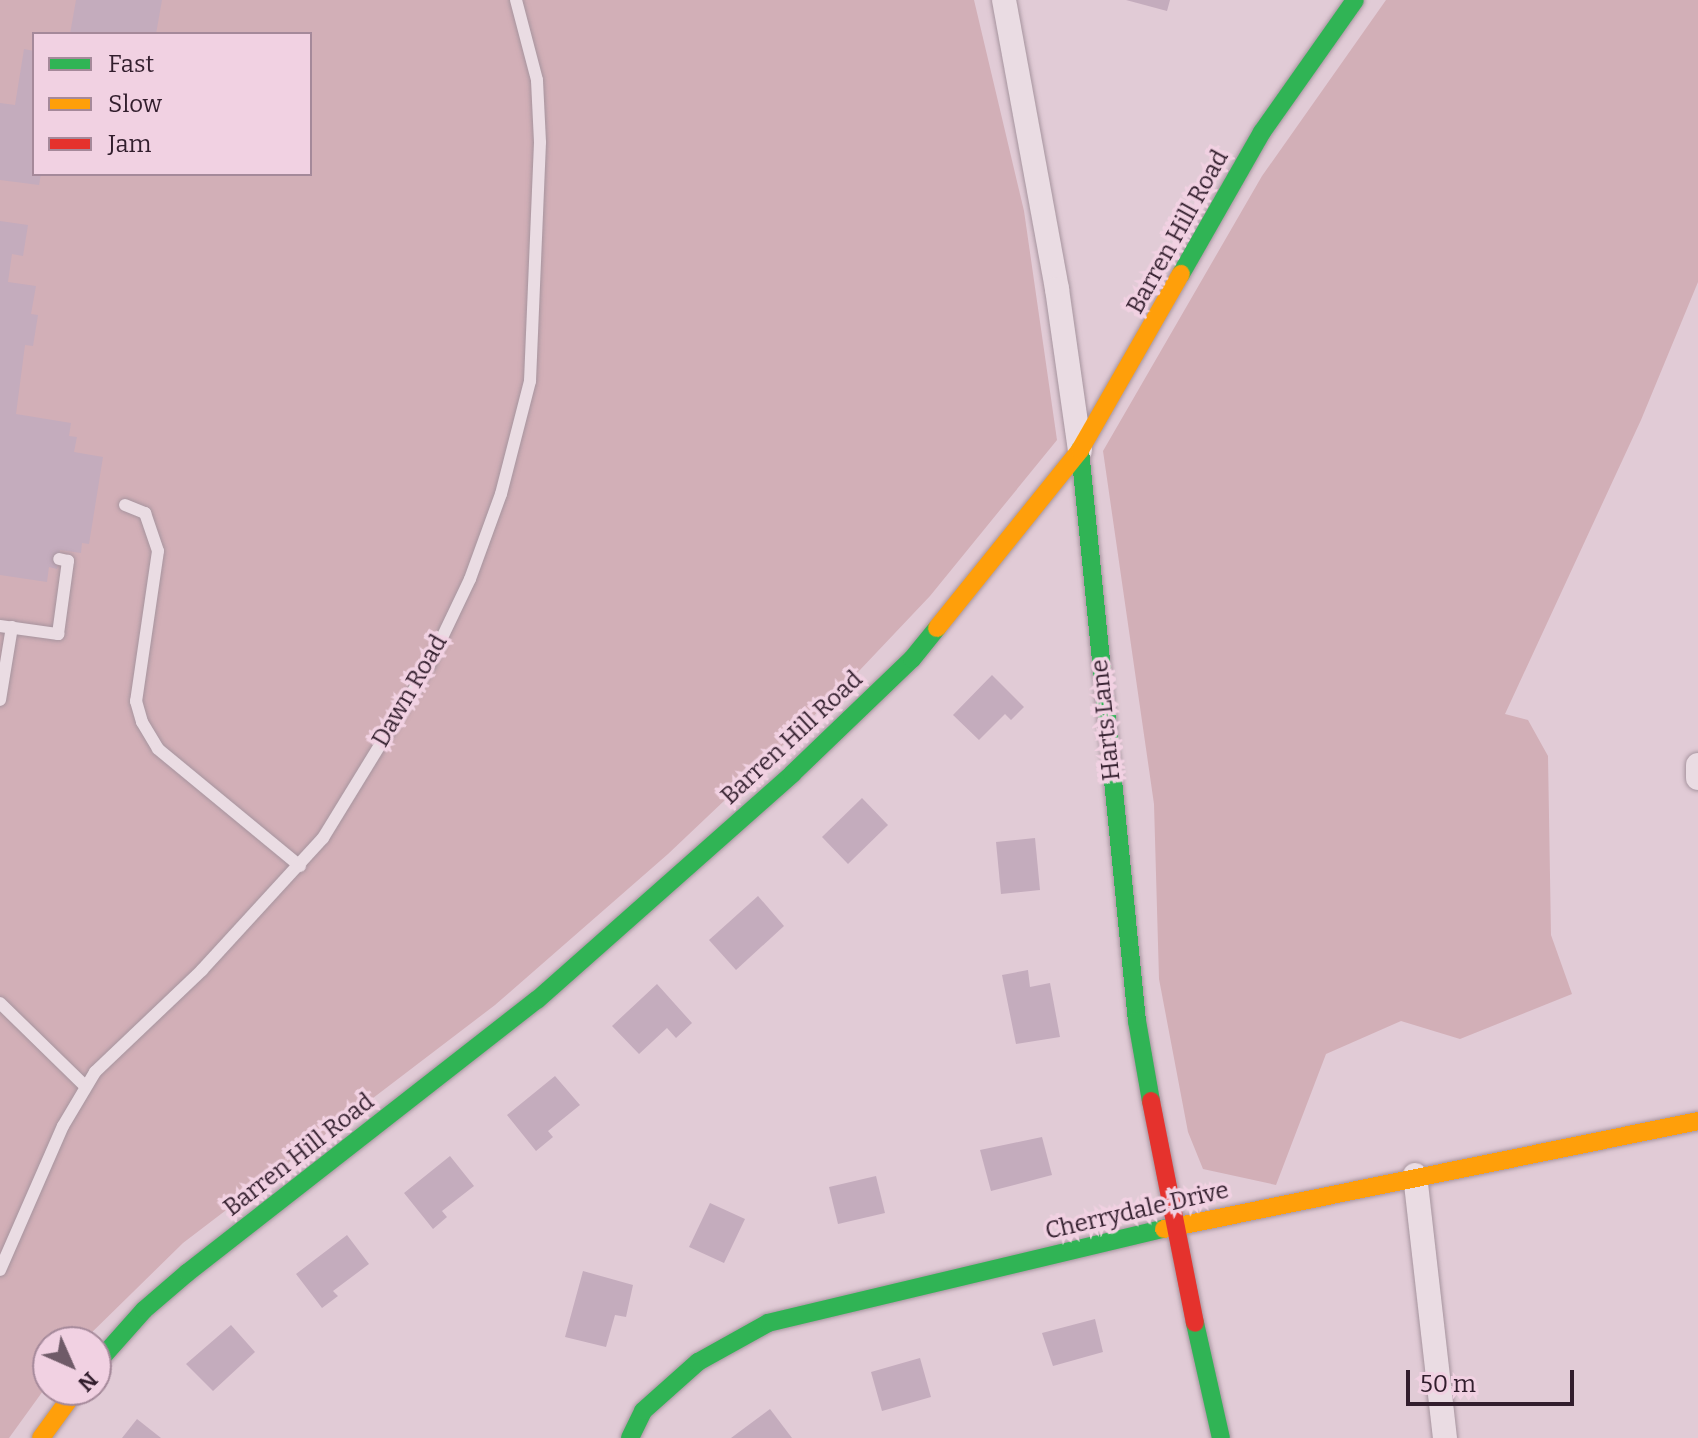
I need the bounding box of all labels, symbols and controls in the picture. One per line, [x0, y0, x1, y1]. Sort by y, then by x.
legend [32, 32, 312, 176]
text: Fast [108, 50, 154, 78]
text: Slow [108, 90, 162, 118]
text: Jam [108, 130, 151, 158]
street label: Barren Hill Road [1121, 145, 1235, 319]
street label: Dawn Road [366, 630, 454, 752]
street label: Harts Lane [1085, 658, 1127, 782]
street label: Barren Hill Road [715, 665, 869, 811]
street label: Barren Hill Road [218, 1087, 380, 1223]
street label: Cherrydale Drive [1043, 1176, 1231, 1246]
north arrow [32, 1326, 112, 1406]
scale bar [1410, 1354, 1578, 1404]
text: N [72, 1366, 103, 1397]
text: 50 m [1420, 1370, 1476, 1398]

